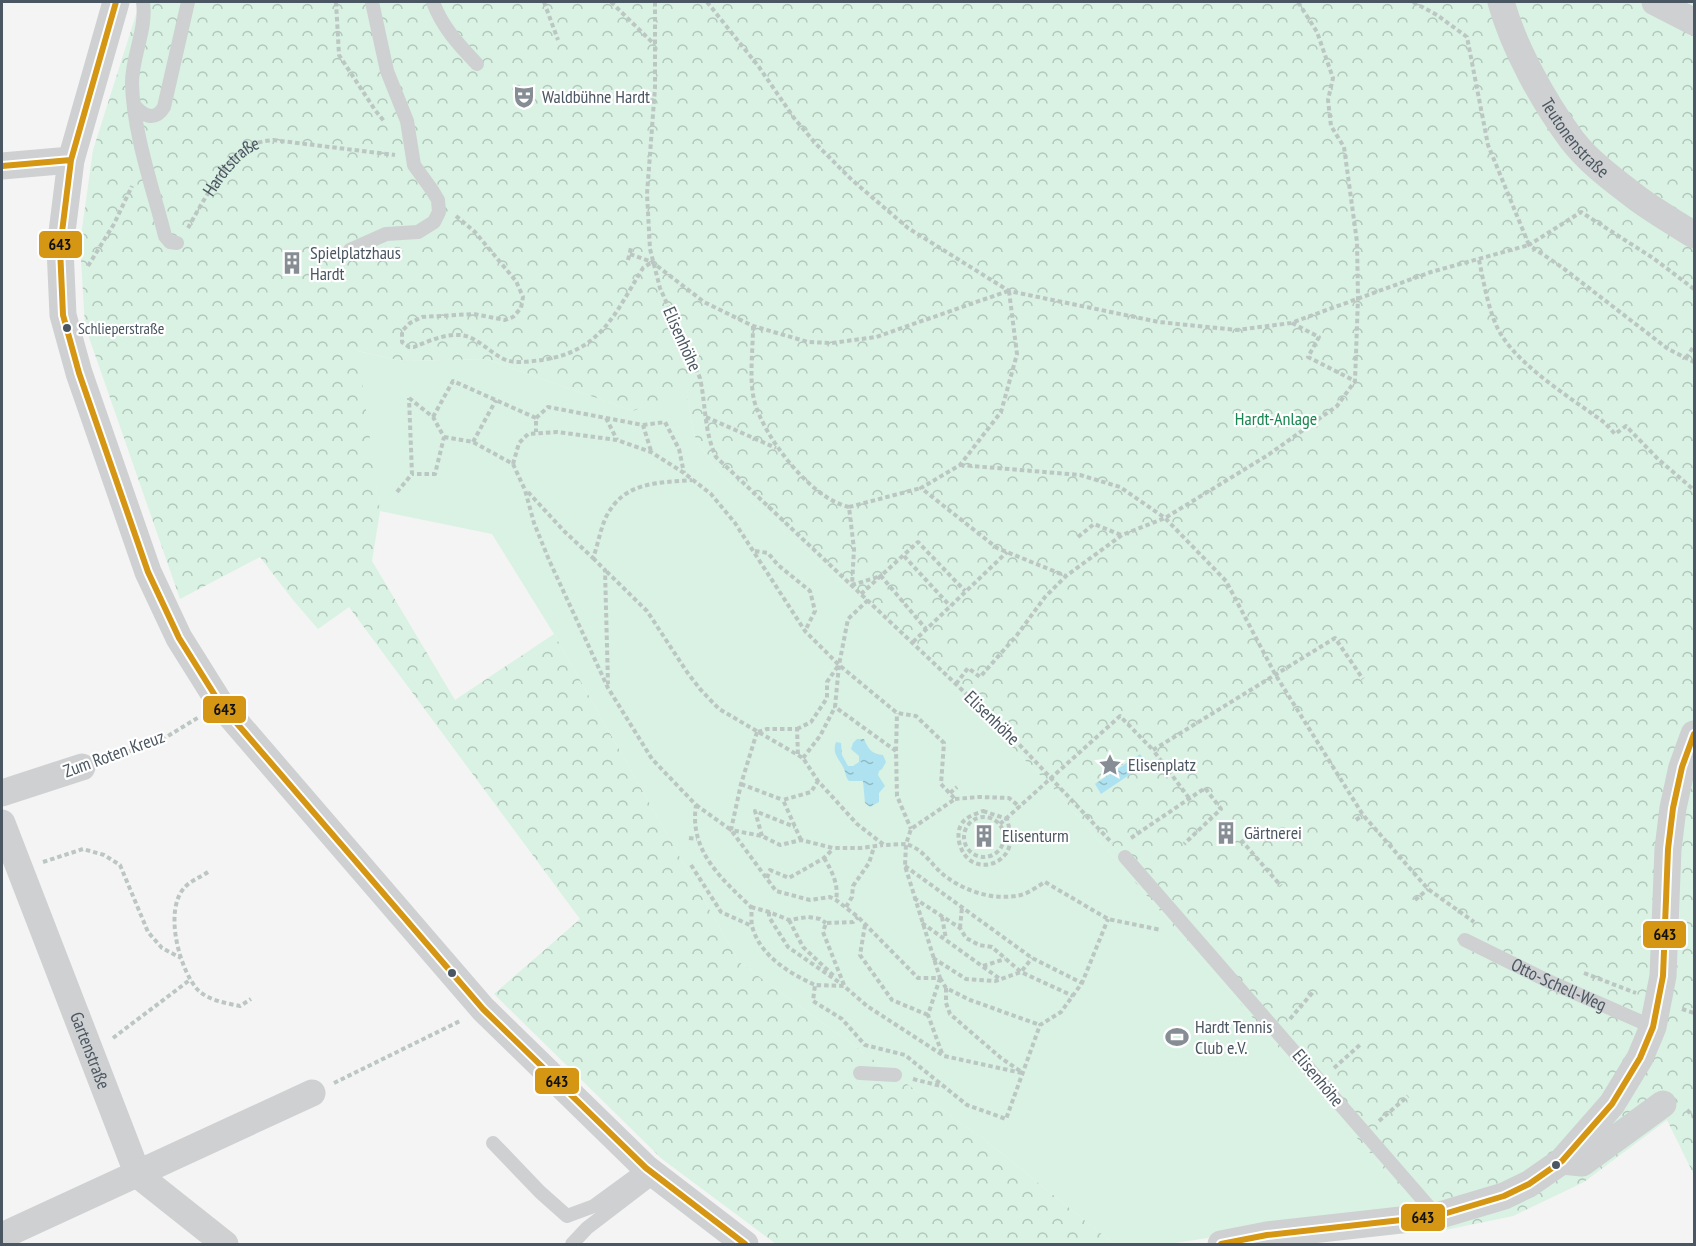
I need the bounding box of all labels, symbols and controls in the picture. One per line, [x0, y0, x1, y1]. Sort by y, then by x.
theatre icon: Waldbühne Hardt [511, 84, 537, 110]
place label: Waldbühne Hardt [542, 85, 650, 108]
street label: Teutonenstraße [1536, 94, 1614, 183]
street label: Hardtstraße [197, 131, 262, 200]
line badge: 643 [38, 230, 83, 259]
text: 643 [49, 234, 71, 254]
place label: Spielplatzhaus Hardt [310, 241, 401, 285]
building icon: Spielplatzhaus Hardt [279, 250, 305, 276]
street label: Elisenhöhe [658, 303, 707, 375]
place label: Schlieperstraße [78, 318, 164, 338]
marker: Schlieperstraße [61, 322, 73, 334]
park label: Hardt-Anlage [1235, 407, 1317, 430]
street label: Elisenhöhe [960, 686, 1025, 750]
line badge: 643 [202, 695, 247, 724]
text: 643 [214, 699, 236, 719]
street label: Zum Roten Kreuz [60, 725, 167, 782]
place icon: Elisenplatz [1097, 752, 1123, 778]
place label: Elisenplatz [1128, 753, 1196, 776]
building icon: Gärtnerei [1213, 820, 1239, 846]
place label: Gärtnerei [1244, 821, 1302, 844]
building icon: Elisenturm [971, 823, 997, 849]
place label: Elisenturm [1002, 824, 1069, 847]
line badge: 643 [1642, 920, 1687, 949]
text: 643 [1654, 924, 1676, 944]
street label: Otto-Schell-Weg [1508, 953, 1610, 1016]
unlabelled marker [446, 967, 458, 979]
street label: Gartenstraße [65, 1008, 116, 1092]
place label: Hardt Tennis Club e.V. [1195, 1015, 1272, 1059]
sports icon: Hardt Tennis Club e.V. [1164, 1024, 1190, 1050]
street label: Elisenhöhe [1288, 1044, 1349, 1111]
line badge: 643 [534, 1067, 580, 1095]
text: 643 [546, 1071, 568, 1091]
unlabelled marker [1550, 1159, 1562, 1171]
line badge: 643 [1400, 1203, 1446, 1232]
text: 643 [1412, 1207, 1434, 1227]

